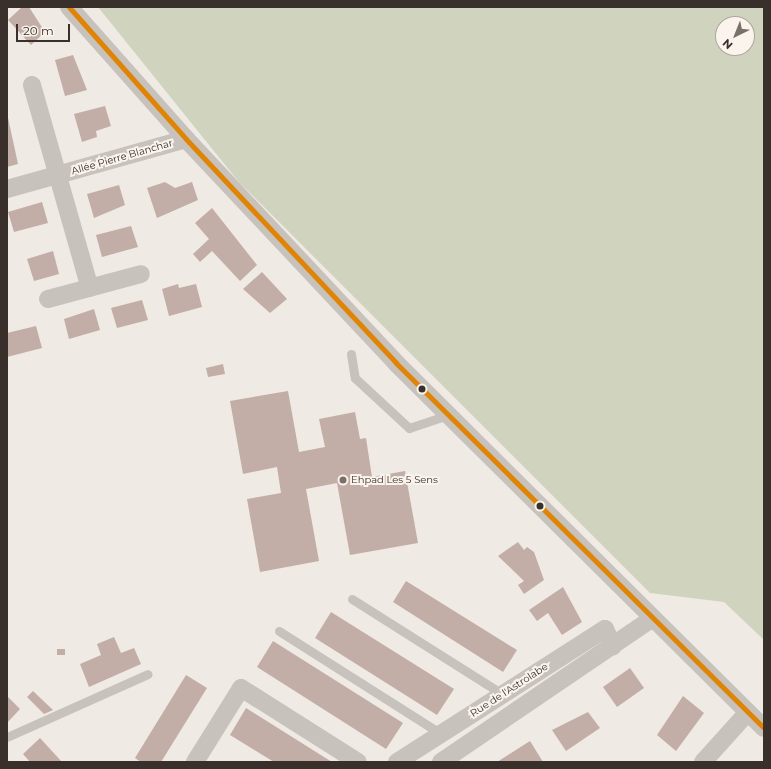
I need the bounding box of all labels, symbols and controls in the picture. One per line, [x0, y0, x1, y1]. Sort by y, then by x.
scale bar [18, 16, 72, 42]
north arrow [715, 16, 755, 56]
text: 20 m [23, 23, 54, 38]
text: N [719, 36, 736, 52]
street label: Allée Pierre Blanchar [70, 137, 174, 177]
unlabelled marker [417, 384, 427, 394]
place label: Ehpad Les 5 Sens [351, 474, 438, 486]
marker: Ehpad Les 5 Sens [338, 475, 348, 485]
unlabelled marker [535, 501, 545, 511]
street label: Rue de l'Astrolabe [468, 660, 550, 720]

